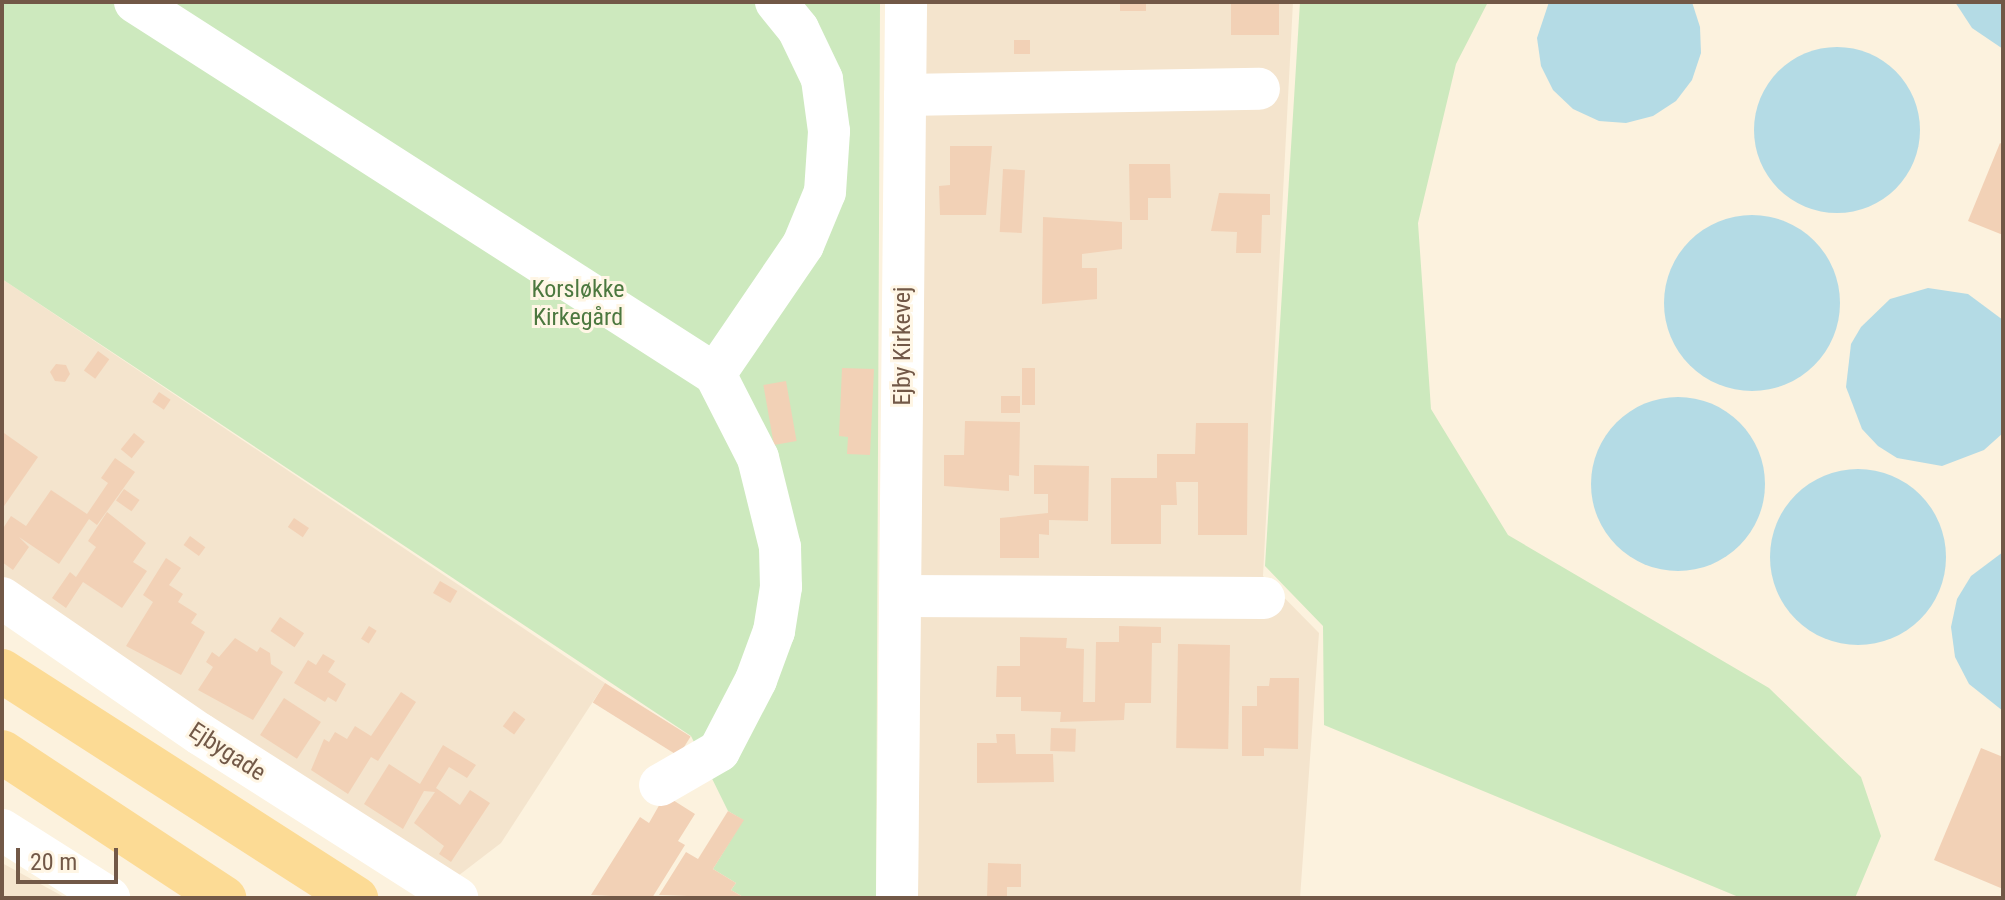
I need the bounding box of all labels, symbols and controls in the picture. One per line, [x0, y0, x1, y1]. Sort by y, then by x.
park label: Korsløkke Kirkegård [531, 276, 625, 332]
street label: Ejby Kirkevej [889, 287, 917, 405]
street label: Ejbygade [183, 717, 271, 787]
scale bar [20, 832, 122, 882]
text: 20 m [30, 848, 77, 876]

